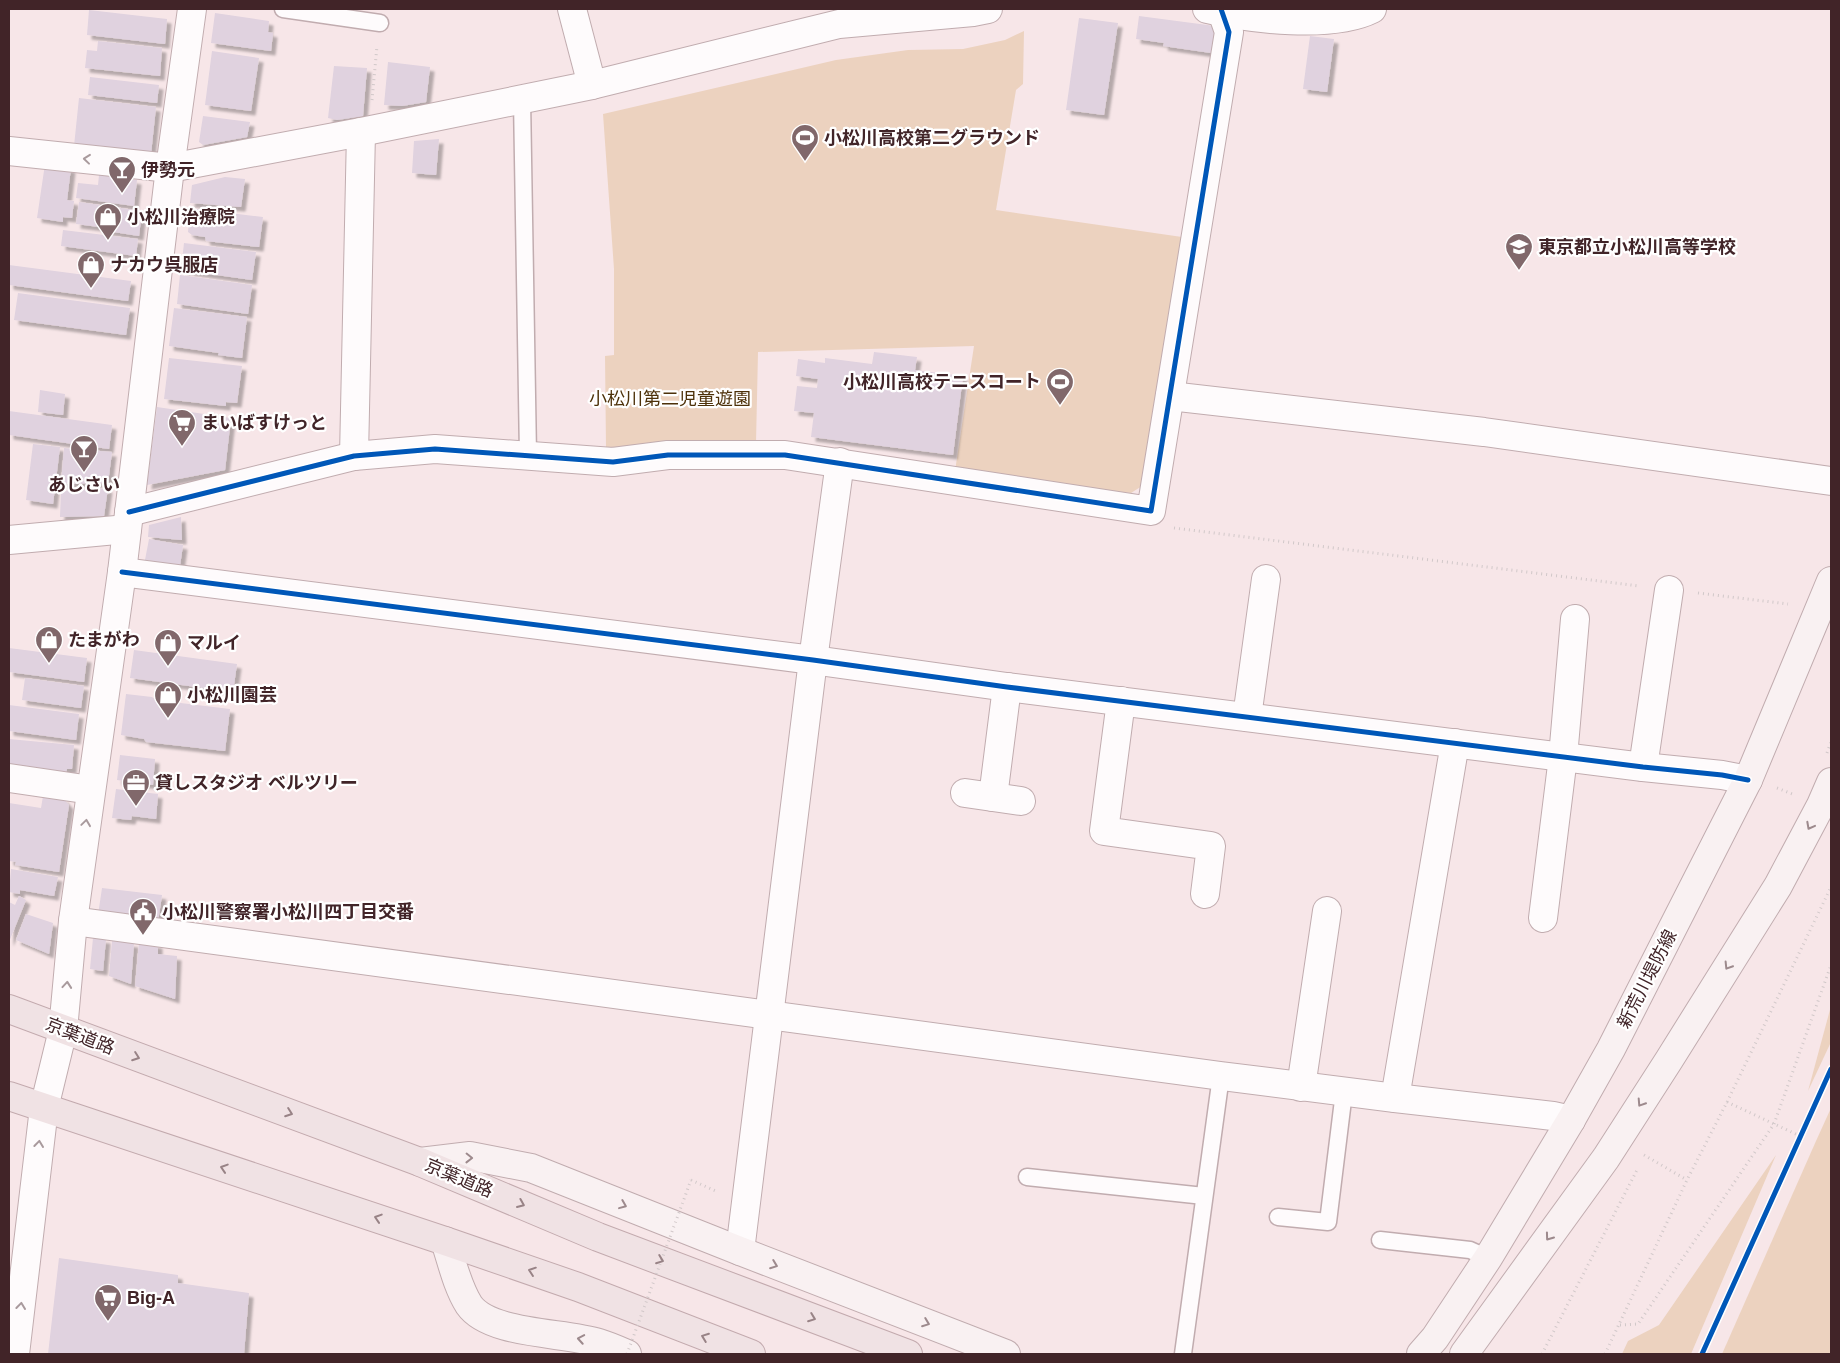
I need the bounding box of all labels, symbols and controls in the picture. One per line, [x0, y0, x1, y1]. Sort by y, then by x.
sports icon: 小松川高校第二グラウンド [790, 123, 820, 162]
place label: 小松川高校第二グラウンド [824, 128, 1040, 148]
one-way arrow [83, 154, 91, 165]
bar icon: 伊勢元 [107, 155, 137, 194]
place label: 伊勢元 [141, 160, 195, 180]
shop icon: 小松川治療院 [93, 202, 123, 241]
place label: 小松川治療院 [127, 207, 235, 227]
school or university icon: 東京都立小松川高等学校 [1504, 232, 1534, 271]
place label: 東京都立小松川高等学校 [1538, 237, 1736, 257]
shop icon: ナカウ呉服店 [76, 250, 106, 289]
place label: ナカウ呉服店 [110, 255, 218, 275]
sports icon: 小松川高校テニスコート [1045, 367, 1075, 406]
place label: 小松川高校テニスコート [843, 372, 1041, 392]
park label: 小松川第二児童遊園 [589, 389, 751, 409]
supermarket icon: まいばすけっと [167, 408, 197, 447]
place label: まいばすけっと [201, 413, 327, 433]
bar icon: あじさい [69, 434, 99, 473]
place label: あじさい [48, 475, 120, 495]
shop icon: たまがわ [34, 625, 64, 664]
shop icon: マルイ [153, 628, 183, 667]
place label: たまがわ [68, 630, 139, 650]
place label: マルイ [187, 633, 241, 653]
shop icon: 小松川園芸 [153, 680, 183, 719]
place label: 小松川園芸 [187, 685, 277, 705]
office icon: 貸しスタジオ ベルツリー [121, 768, 151, 807]
place label: 貸しスタジオ ベルツリー [155, 773, 358, 793]
one-way arrow [80, 819, 91, 827]
one-way arrow [1806, 820, 1816, 829]
public building icon: 小松川警察署小松川四丁目交番 [128, 897, 158, 936]
place label: 小松川警察署小松川四丁目交番 [162, 902, 414, 922]
street label: 新荒川堤防線 [1614, 926, 1680, 1032]
one-way arrow [1725, 960, 1734, 969]
one-way arrow [61, 980, 72, 988]
street label: 京葉道路 [43, 1014, 117, 1058]
one-way arrow [131, 1051, 140, 1061]
one-way arrow [1638, 1097, 1647, 1107]
one-way arrow [284, 1107, 292, 1117]
one-way arrow [33, 1140, 44, 1148]
one-way arrow [465, 1152, 473, 1163]
street label: 京葉道路 [422, 1155, 496, 1201]
one-way arrow [220, 1163, 228, 1173]
one-way arrow [516, 1198, 525, 1209]
one-way arrow [618, 1199, 627, 1209]
one-way arrow [374, 1214, 383, 1224]
one-way arrow [1546, 1231, 1555, 1241]
one-way arrow [655, 1254, 664, 1264]
one-way arrow [769, 1259, 778, 1269]
one-way arrow [528, 1267, 536, 1277]
supermarket icon: Big-A [93, 1283, 123, 1322]
place label: Big-A [127, 1288, 175, 1308]
one-way arrow [15, 1302, 26, 1310]
one-way arrow [807, 1312, 816, 1322]
one-way arrow [921, 1317, 930, 1327]
one-way arrow [701, 1333, 710, 1343]
one-way arrow [577, 1335, 586, 1345]

